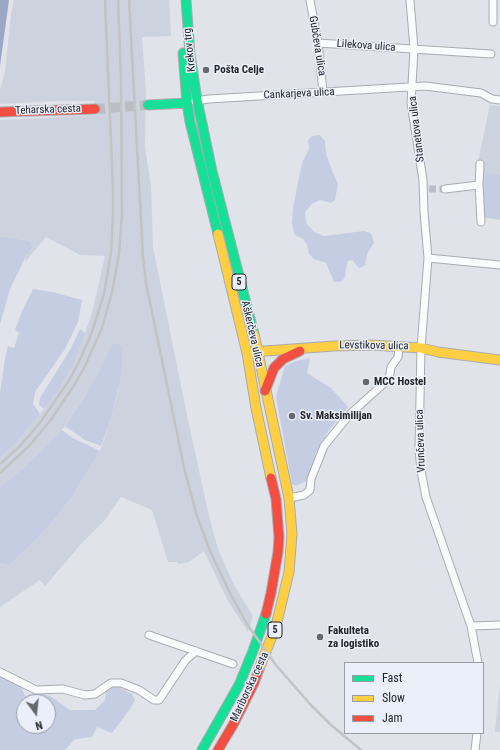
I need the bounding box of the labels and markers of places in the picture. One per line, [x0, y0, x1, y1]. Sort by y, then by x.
place label: Pošta Celje [214, 63, 264, 77]
marker: Pošta Celje [201, 65, 211, 75]
place label: MCC Hostel [374, 375, 426, 389]
marker: MCC Hostel [361, 377, 371, 387]
place label: Sv. Maksimilijan [300, 409, 372, 423]
marker: Sv. Maksimilijan [287, 411, 297, 421]
place label: Fakulteta za logistiko [328, 624, 379, 650]
marker: Fakulteta za logistiko [315, 632, 325, 642]

